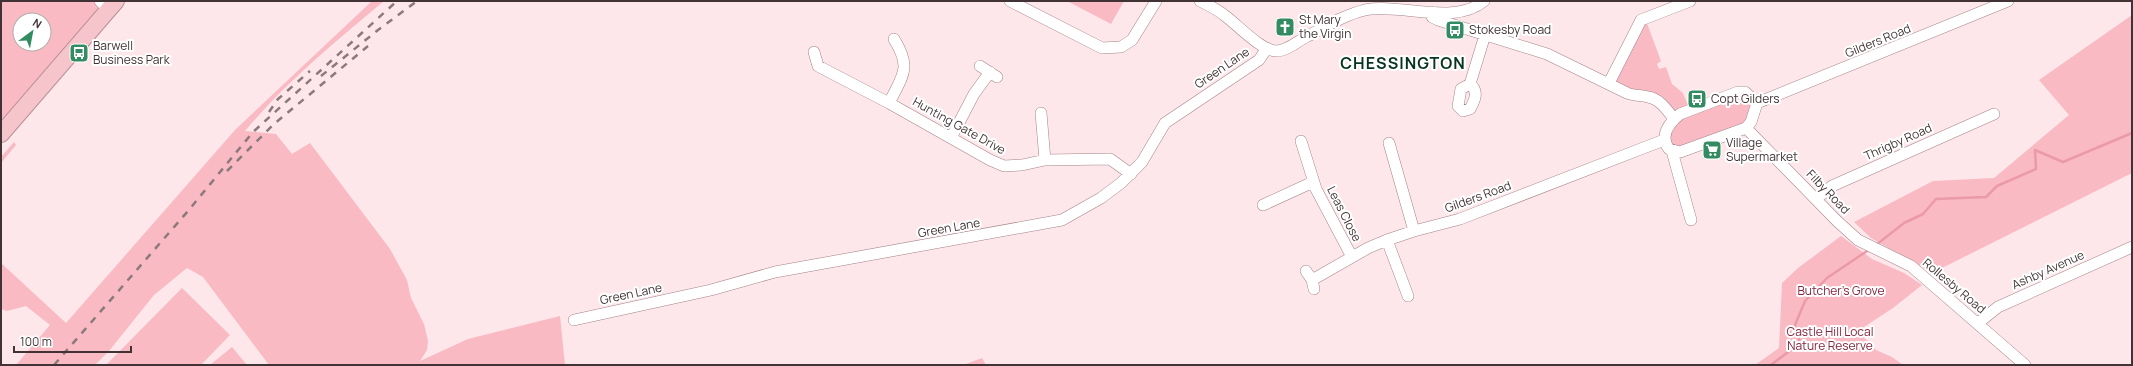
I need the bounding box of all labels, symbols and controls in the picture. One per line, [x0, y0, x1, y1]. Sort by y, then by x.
place label: St Mary the Virgin [1299, 11, 1351, 42]
north arrow [12, 12, 52, 52]
text: N [30, 15, 45, 32]
church icon: St Mary the Virgin [1274, 16, 1296, 38]
bus stop icon: Stokesby Road [1444, 19, 1466, 41]
street label: Gilders Road [1842, 20, 1913, 61]
place label: Stokesby Road [1469, 21, 1551, 38]
place label: Barwell Business Park [93, 37, 171, 68]
bus stop icon: Barwell Business Park [68, 42, 90, 64]
street label: Green Lane [1191, 43, 1253, 92]
district label: CHESSINGTON [1340, 52, 1466, 74]
bus stop icon: Copt Gilders [1686, 88, 1708, 110]
place label: Copt Gilders [1711, 90, 1780, 107]
street label: Hunting Gate Drive [910, 93, 1009, 158]
street label: Thrigby Road [1861, 119, 1934, 164]
place label: Village Supermarket [1726, 134, 1798, 165]
supermarket icon: Village Supermarket [1701, 139, 1723, 161]
street label: Filby Road [1803, 166, 1854, 218]
street label: Gilders Road [1442, 177, 1513, 216]
street label: Leas Close [1323, 183, 1366, 244]
street label: Green Lane [916, 214, 981, 241]
street label: Ashby Avenue [2009, 246, 2087, 293]
street label: Rollesby Road [1919, 254, 1989, 317]
street label: Green Lane [598, 279, 663, 308]
park label: Butcher's Grove [1798, 282, 1884, 299]
park label: Castle Hill Local Nature Reserve [1787, 323, 1873, 354]
scale bar [14, 328, 131, 354]
text: 100 m [20, 333, 52, 350]

